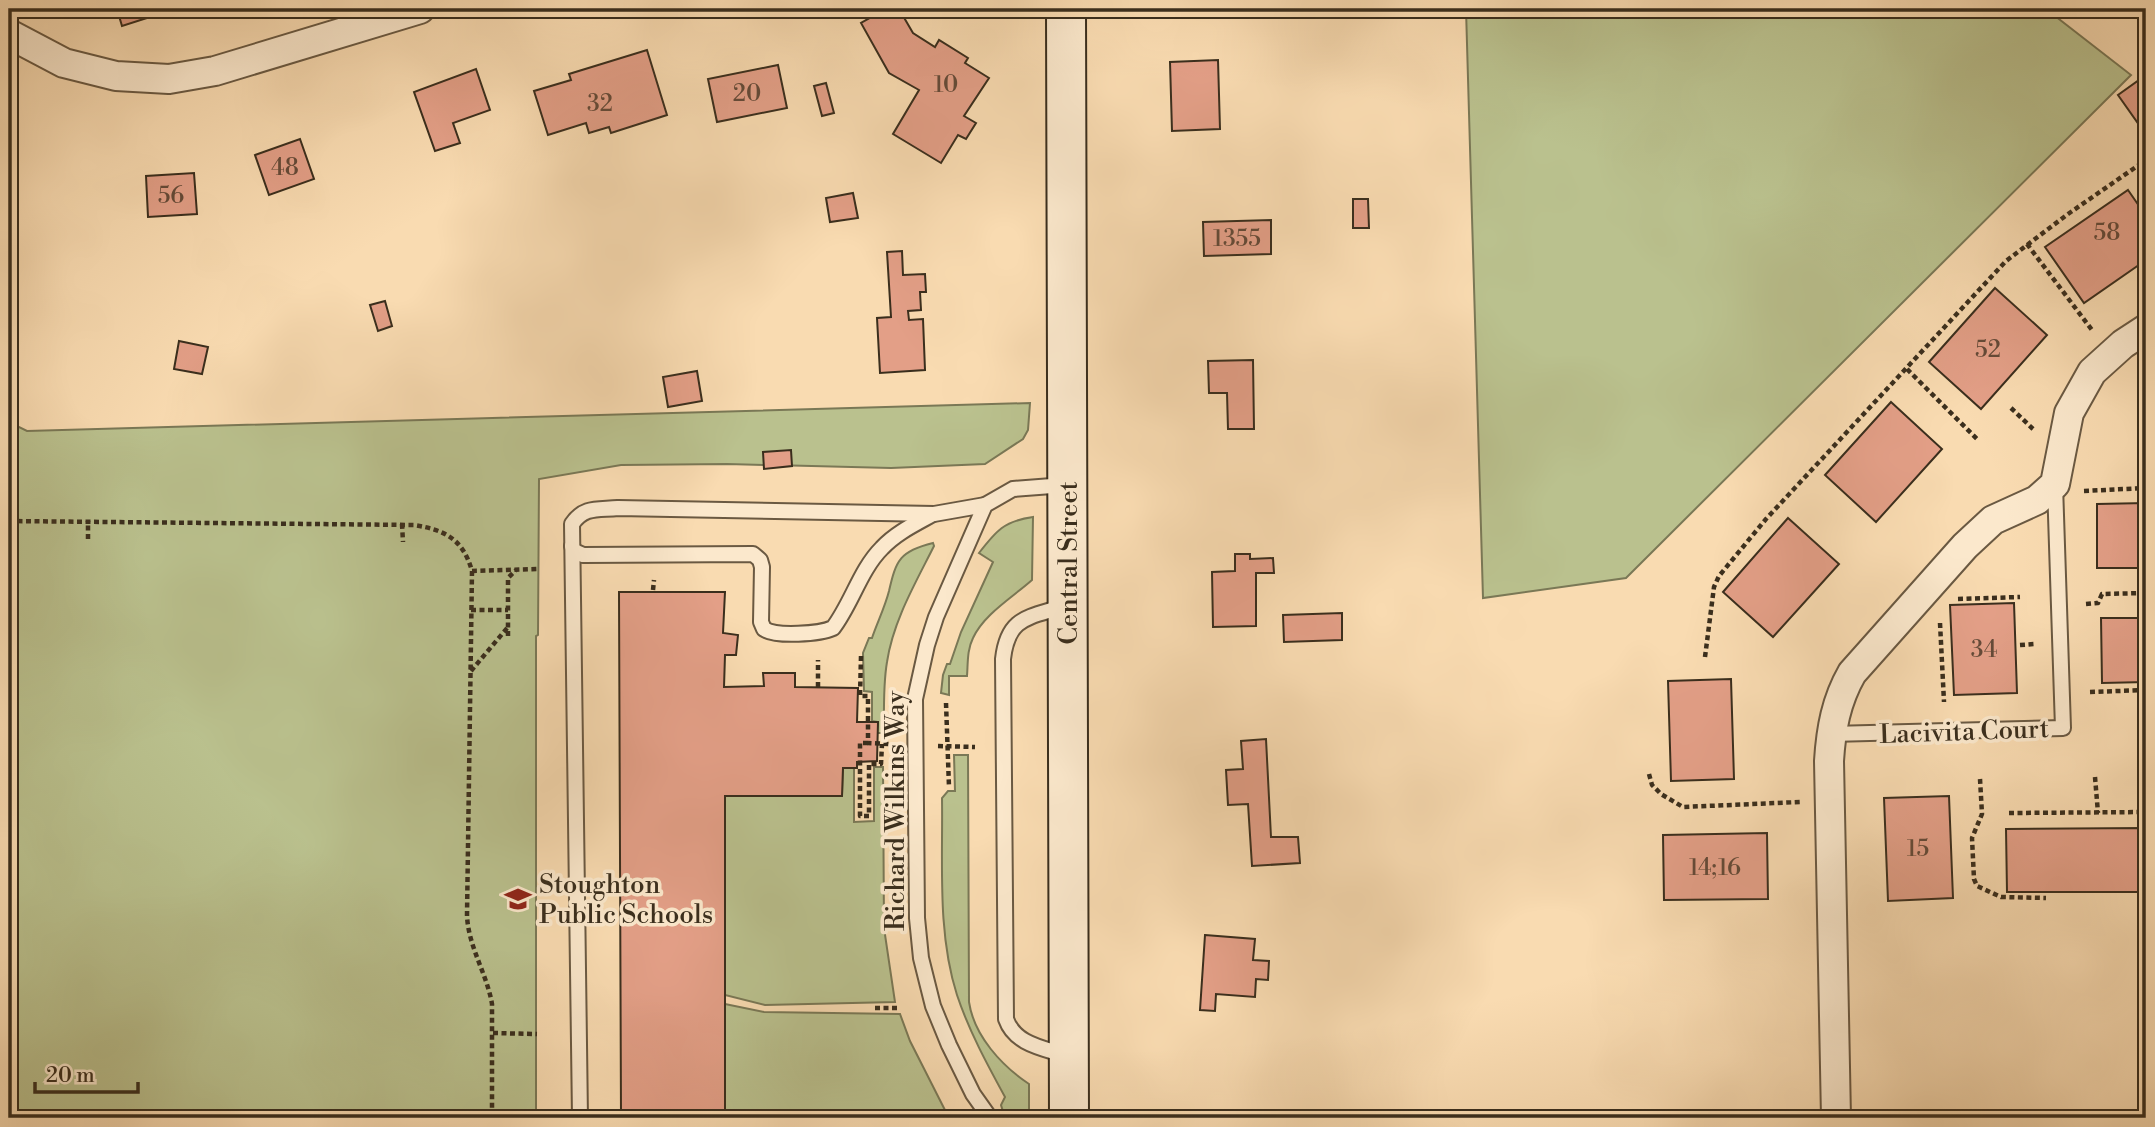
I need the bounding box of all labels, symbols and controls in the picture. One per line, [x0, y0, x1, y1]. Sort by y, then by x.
house number: 10 [934, 71, 958, 99]
house number: 20 [733, 80, 761, 108]
house number: 32 [587, 90, 613, 118]
house number: 48 [271, 154, 299, 182]
house number: 56 [158, 182, 184, 210]
house number: 58 [2094, 219, 2120, 247]
house number: 1355 [1213, 225, 1261, 253]
house number: 52 [1975, 336, 2001, 364]
street label: Central Street [1053, 481, 1085, 645]
house number: 34 [1971, 636, 1997, 664]
street label: Richard Wilkins Way [880, 691, 912, 931]
street label: Lacivita Court [1879, 713, 2049, 751]
house number: 15 [1907, 835, 1929, 863]
house number: 14;16 [1689, 854, 1741, 882]
place label: Stoughton Public Schools [539, 869, 713, 931]
school or university icon: Stoughton Public Schools [503, 884, 533, 914]
scale bar [35, 1050, 138, 1094]
text: 20 m [46, 1063, 95, 1089]

